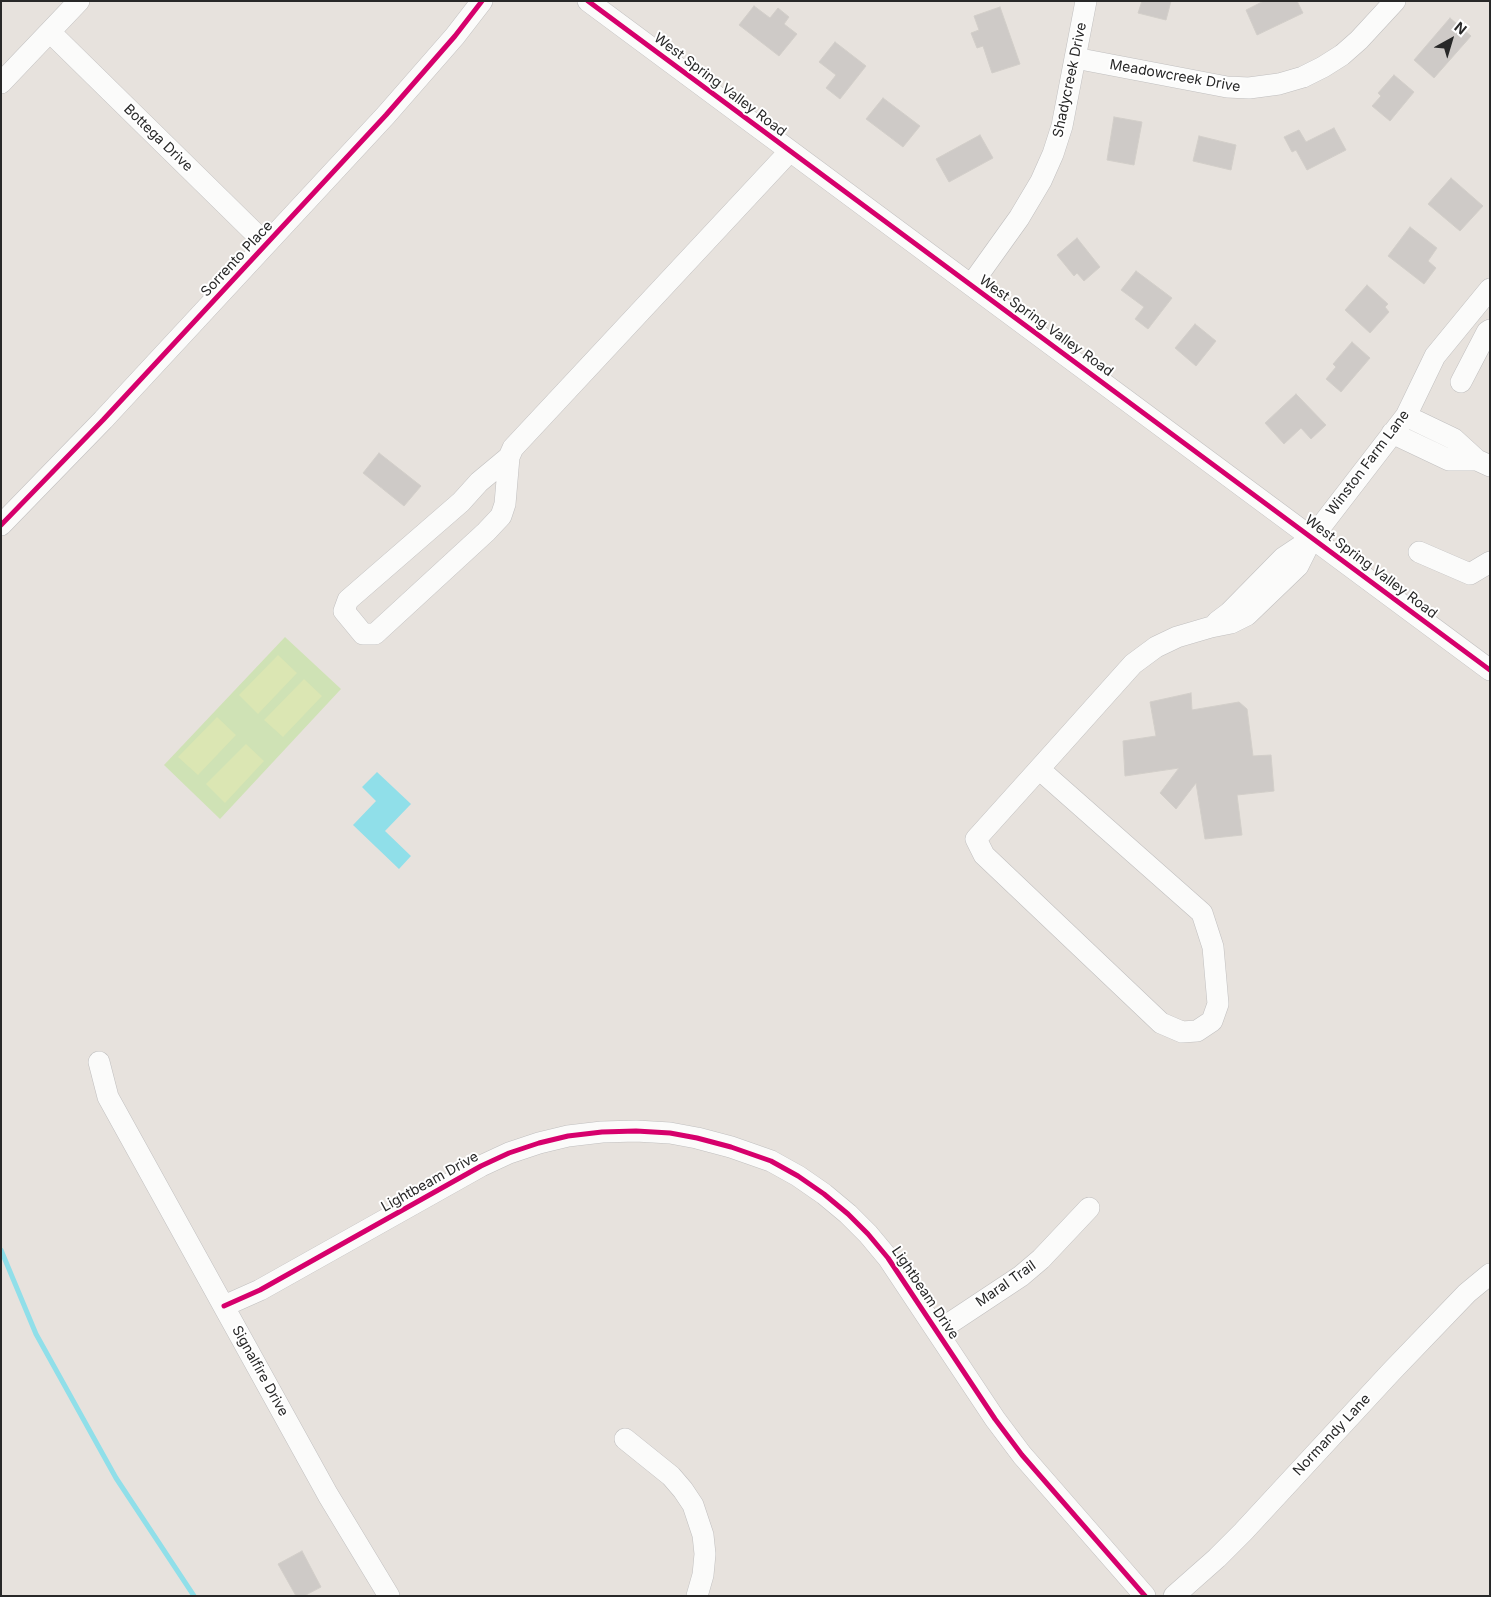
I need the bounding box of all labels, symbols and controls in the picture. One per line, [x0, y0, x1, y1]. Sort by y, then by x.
north arrow [1426, 15, 1476, 65]
text: N [1451, 18, 1470, 38]
street label: Shadycreek Drive [1050, 21, 1090, 139]
street label: West Spring Valley Road [650, 30, 790, 140]
street label: Meadowcreek Drive [1108, 56, 1242, 96]
street label: Bottega Drive [120, 101, 196, 175]
street label: Sorrento Place [198, 218, 276, 300]
street label: West Spring Valley Road [976, 272, 1116, 380]
street label: Winston Farm Lane [1323, 407, 1413, 519]
street label: West Spring Valley Road [1301, 512, 1441, 622]
street label: Lightbeam Drive [379, 1148, 481, 1216]
street label: Lightbeam Drive [888, 1243, 962, 1343]
street label: Maral Trail [973, 1257, 1039, 1311]
street label: Signalfire Drive [228, 1323, 292, 1419]
street label: Normandy Lane [1290, 1391, 1374, 1479]

